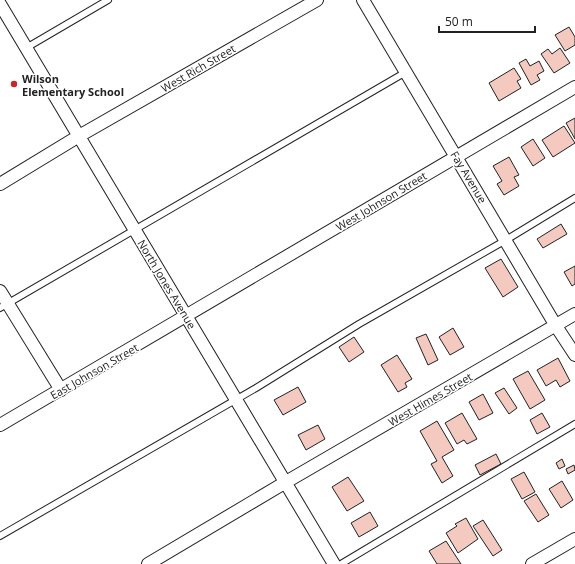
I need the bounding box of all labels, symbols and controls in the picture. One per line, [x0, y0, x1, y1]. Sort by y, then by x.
scale bar [439, 8, 535, 34]
text: 50 m [445, 13, 473, 30]
street label: West Rich Street [158, 41, 238, 95]
place label: Wilson Elementary School [22, 71, 124, 99]
marker: Wilson Elementary School [9, 79, 19, 89]
street label: Fay Avenue [448, 148, 490, 206]
street label: West Johnson Street [333, 168, 429, 234]
street label: North Jones Avenue [134, 237, 200, 331]
street label: East Johnson Street [47, 340, 141, 402]
street label: West Himes Street [385, 369, 475, 429]

